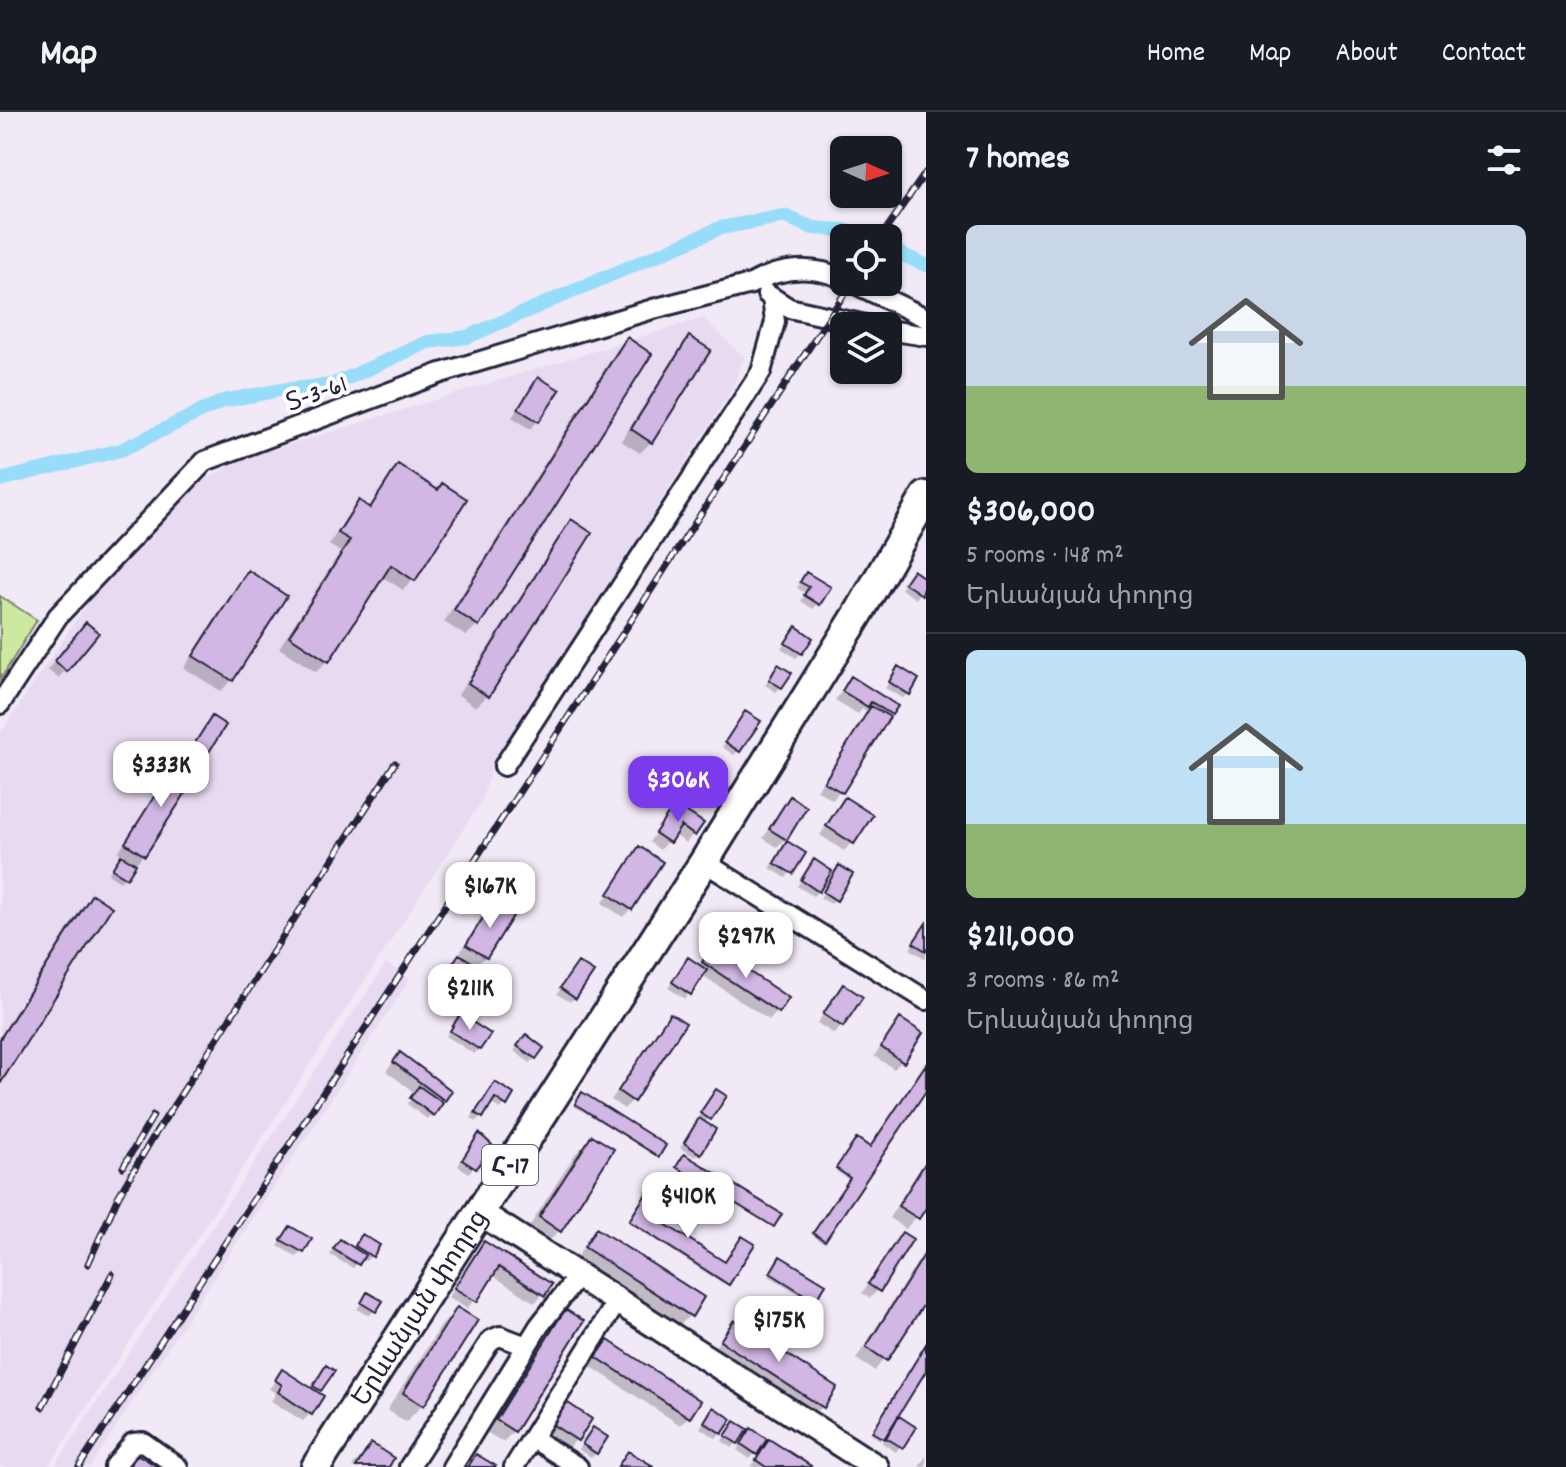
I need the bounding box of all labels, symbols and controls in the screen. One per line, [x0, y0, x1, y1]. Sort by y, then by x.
text: Map [40, 28, 98, 83]
text: Home [1147, 35, 1205, 75]
text: Map [1249, 35, 1291, 75]
text: About [1335, 35, 1398, 75]
text: Contact [1442, 35, 1526, 75]
north arrow [830, 136, 902, 208]
map controls [830, 136, 902, 384]
text: 7 homes [966, 136, 1070, 185]
icon: filters [1482, 138, 1526, 182]
button: locate [830, 224, 902, 296]
icon: home [1174, 277, 1318, 421]
button: layers [830, 312, 902, 384]
street label: Տ-3-61 [281, 367, 353, 423]
text: $306,000 [966, 489, 1096, 538]
text: 5 rooms · 148 m² [966, 538, 1124, 575]
text: Երևանյան փողոց [966, 579, 1194, 616]
icon: home [1174, 702, 1318, 846]
pin: $333K [105, 741, 217, 809]
text: $333K [131, 748, 191, 785]
pin: $306K [622, 756, 734, 824]
text: $306K [646, 763, 710, 800]
pin: $167K [434, 862, 546, 930]
text: $167K [463, 869, 517, 906]
pin: $297K [690, 912, 802, 980]
text: $211,000 [966, 914, 1075, 963]
text: $297K [717, 919, 775, 956]
text: 3 rooms · 86 m² [966, 963, 1119, 1000]
pin: $211K [414, 964, 526, 1032]
text: $211K [446, 971, 494, 1008]
text: Երևանյան փողոց [966, 1004, 1194, 1041]
road number: Հ-17 [482, 1145, 538, 1185]
pin: $410K [632, 1172, 744, 1240]
text: $410K [660, 1179, 716, 1216]
street label: Երևանյան փողոց [344, 1203, 499, 1415]
pin: $175K [723, 1296, 835, 1364]
text: $175K [753, 1303, 805, 1340]

